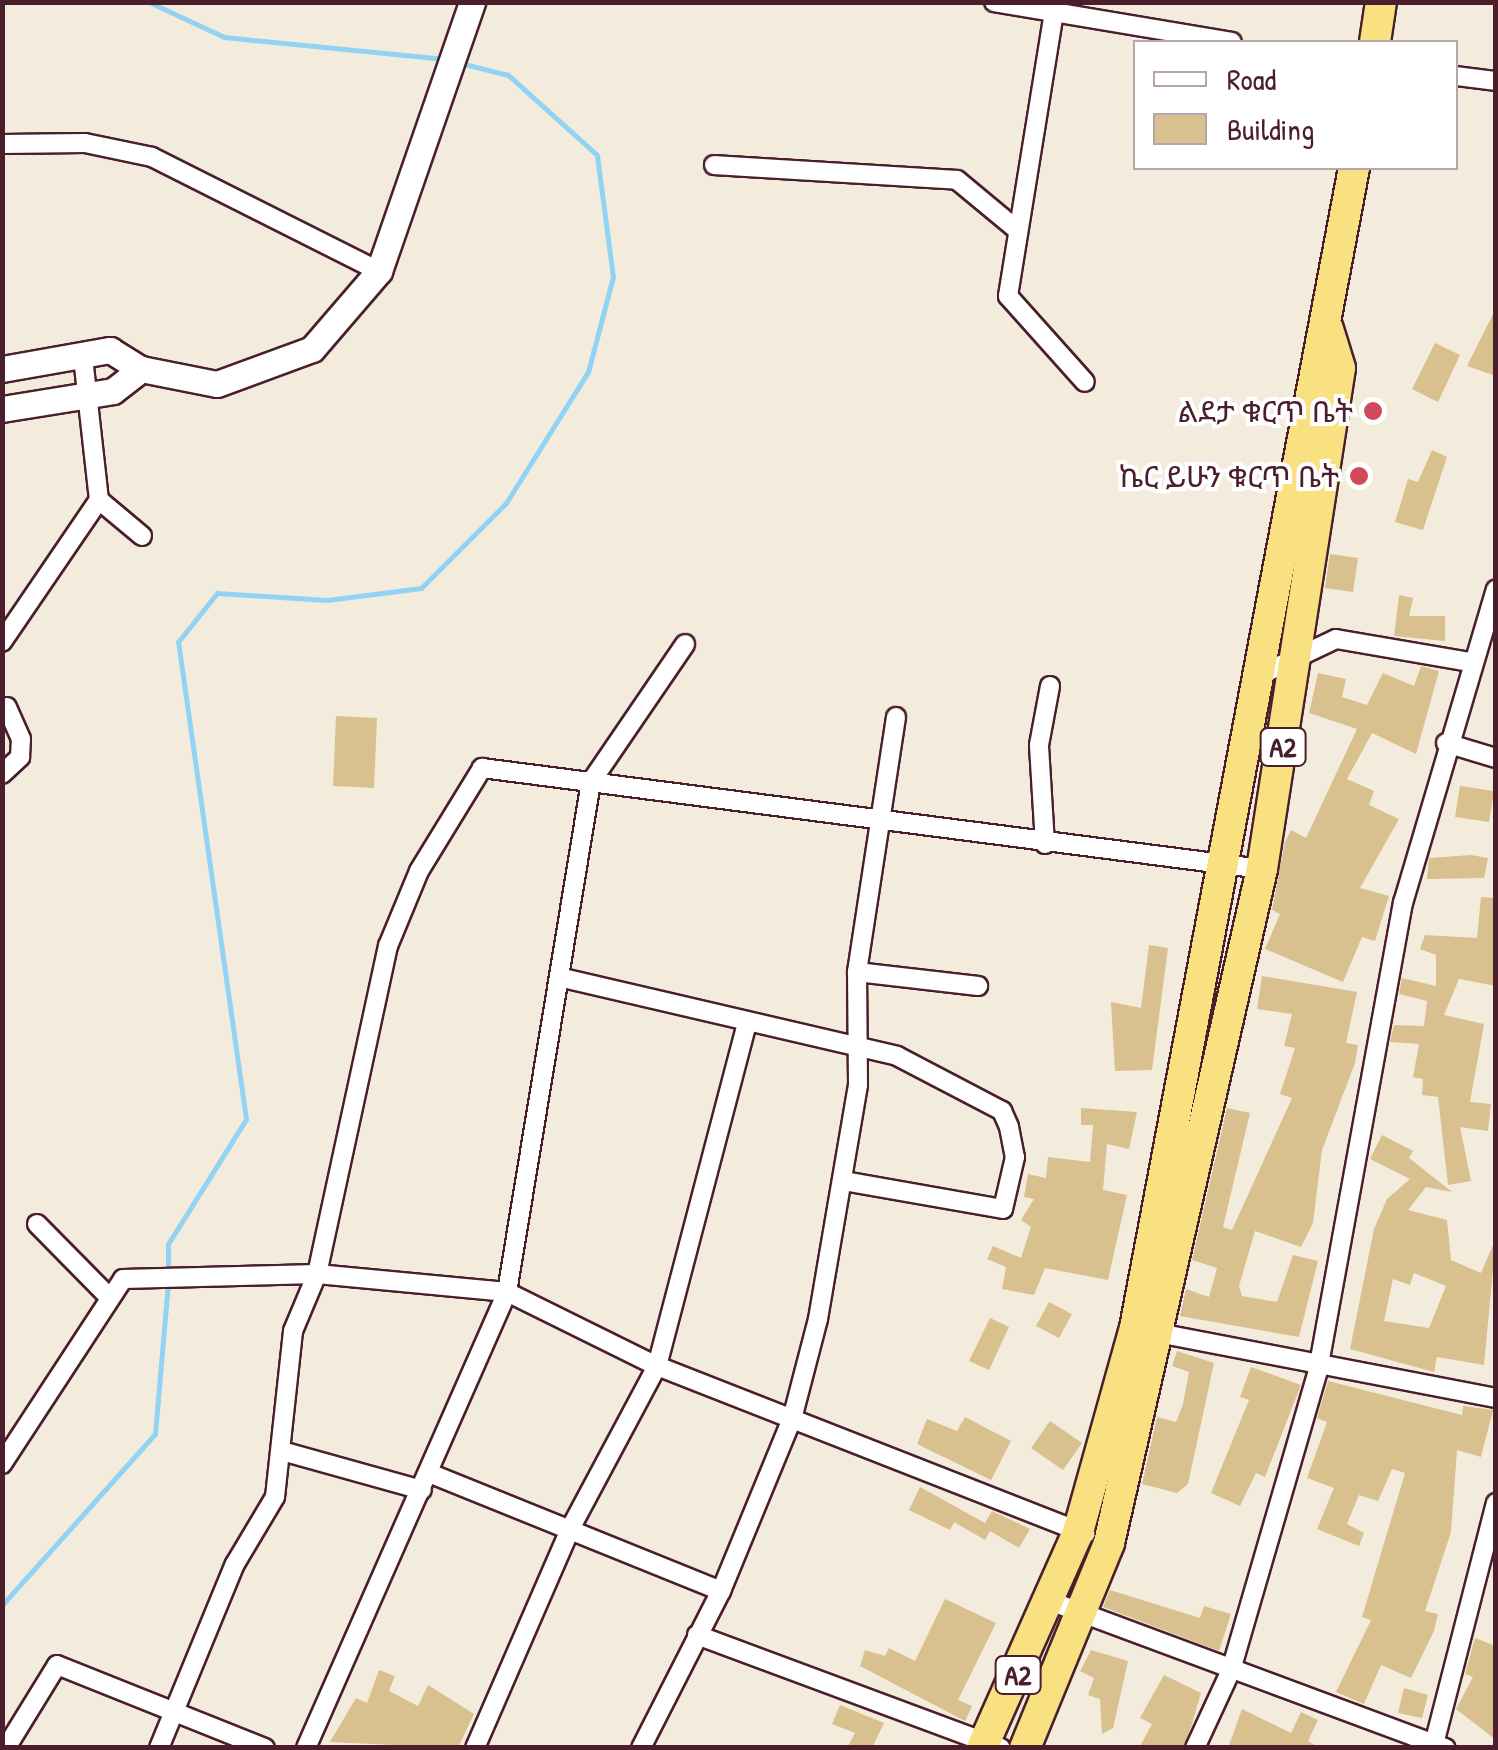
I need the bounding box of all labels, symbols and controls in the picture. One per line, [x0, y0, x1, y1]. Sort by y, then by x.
legend [1133, 40, 1458, 170]
text: Road [1227, 59, 1276, 99]
text: Building [1227, 109, 1314, 149]
place label: ልደታ ቁርጥ ቤት [1178, 393, 1353, 429]
marker: ልደታ ቁርጥ ቤት [1362, 400, 1384, 422]
place label: ኬር ይሁን ቁርጥ ቤት [1119, 458, 1339, 494]
marker: ኬር ይሁን ቁርጥ ቤት [1348, 465, 1370, 487]
road number: A2 [1258, 724, 1308, 770]
road number: A2 [993, 1652, 1043, 1698]

